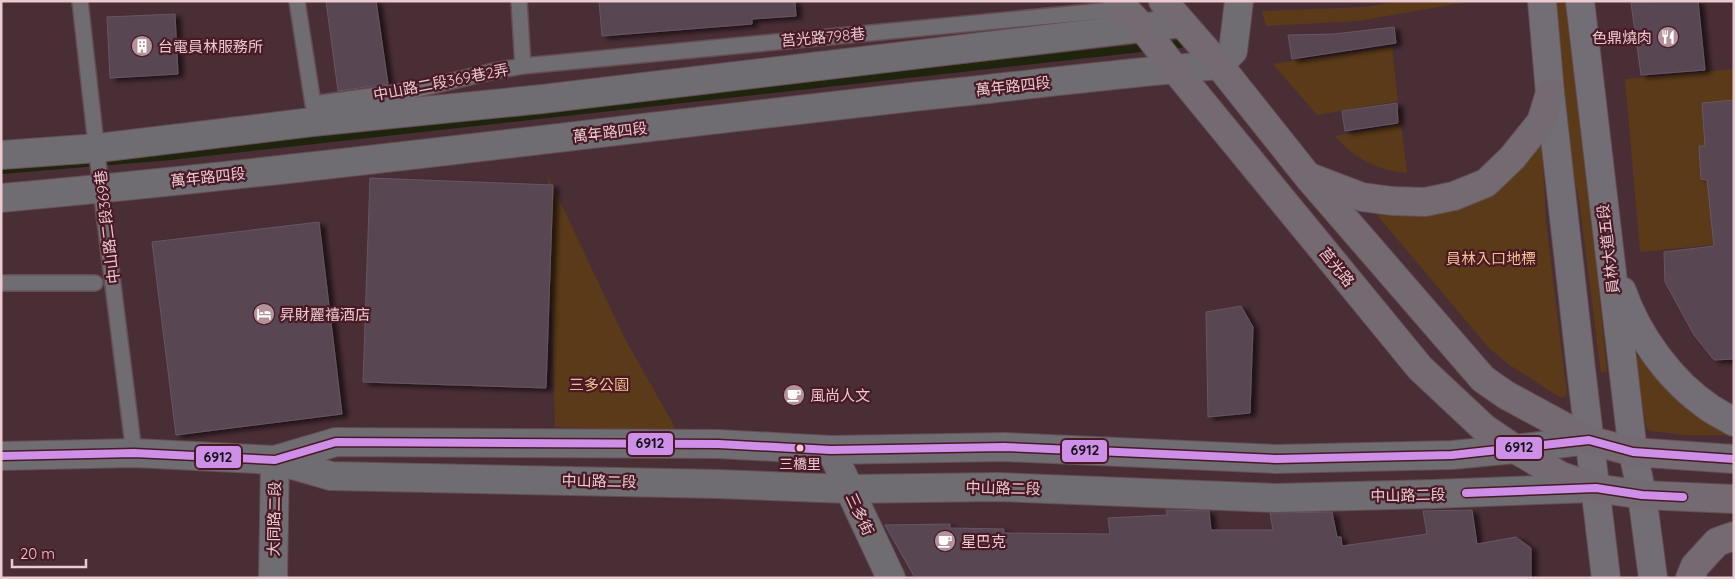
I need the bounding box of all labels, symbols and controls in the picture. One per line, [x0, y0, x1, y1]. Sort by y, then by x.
street label: 莒光路798巷 [780, 24, 866, 50]
restaurant icon: 色鼎燒肉 [1656, 25, 1680, 49]
place label: 色鼎燒肉 [1592, 28, 1652, 47]
building icon: 台電員林服務所 [130, 34, 154, 58]
place label: 台電員林服務所 [158, 37, 263, 56]
street label: 中山路二段369巷2弄 [372, 60, 510, 104]
street label: 萬年路四段 [975, 73, 1051, 99]
street label: 萬年路四段 [572, 118, 648, 146]
street label: 萬年路四段 [170, 164, 246, 190]
street label: 中山路二段369巷 [91, 169, 123, 285]
street label: 員林大道五段 [1593, 203, 1623, 295]
street label: 莒光路 [1315, 244, 1359, 290]
park label: 員林入口地標 [1446, 249, 1536, 268]
hotel icon: 昇財麗禧酒店 [252, 302, 276, 326]
place label: 昇財麗禧酒店 [280, 305, 370, 324]
park label: 三多公園 [569, 375, 629, 394]
cafe icon: 風尚人文 [782, 383, 806, 407]
place label: 風尚人文 [810, 386, 870, 405]
line badge: 6912 [627, 432, 674, 456]
text: 6912 [635, 434, 665, 452]
line badge: 6912 [1495, 436, 1543, 460]
text: 6912 [1504, 438, 1534, 456]
line badge: 6912 [1061, 439, 1108, 463]
text: 6912 [1070, 441, 1100, 459]
marker: 三橋里 [795, 443, 805, 453]
line badge: 6912 [195, 445, 242, 469]
text: 6912 [203, 448, 233, 466]
place label: 三橋里 [779, 455, 821, 473]
street label: 中山路二段 [561, 471, 637, 491]
street label: 中山路二段 [965, 478, 1041, 498]
street label: 大同路二段 [264, 481, 284, 557]
street label: 中山路二段 [1370, 485, 1446, 505]
street label: 三多街 [842, 490, 878, 538]
cafe icon: 星巴克 [933, 529, 957, 553]
place label: 星巴克 [961, 532, 1006, 551]
scale bar [12, 536, 86, 568]
text: 20 m [20, 544, 55, 563]

